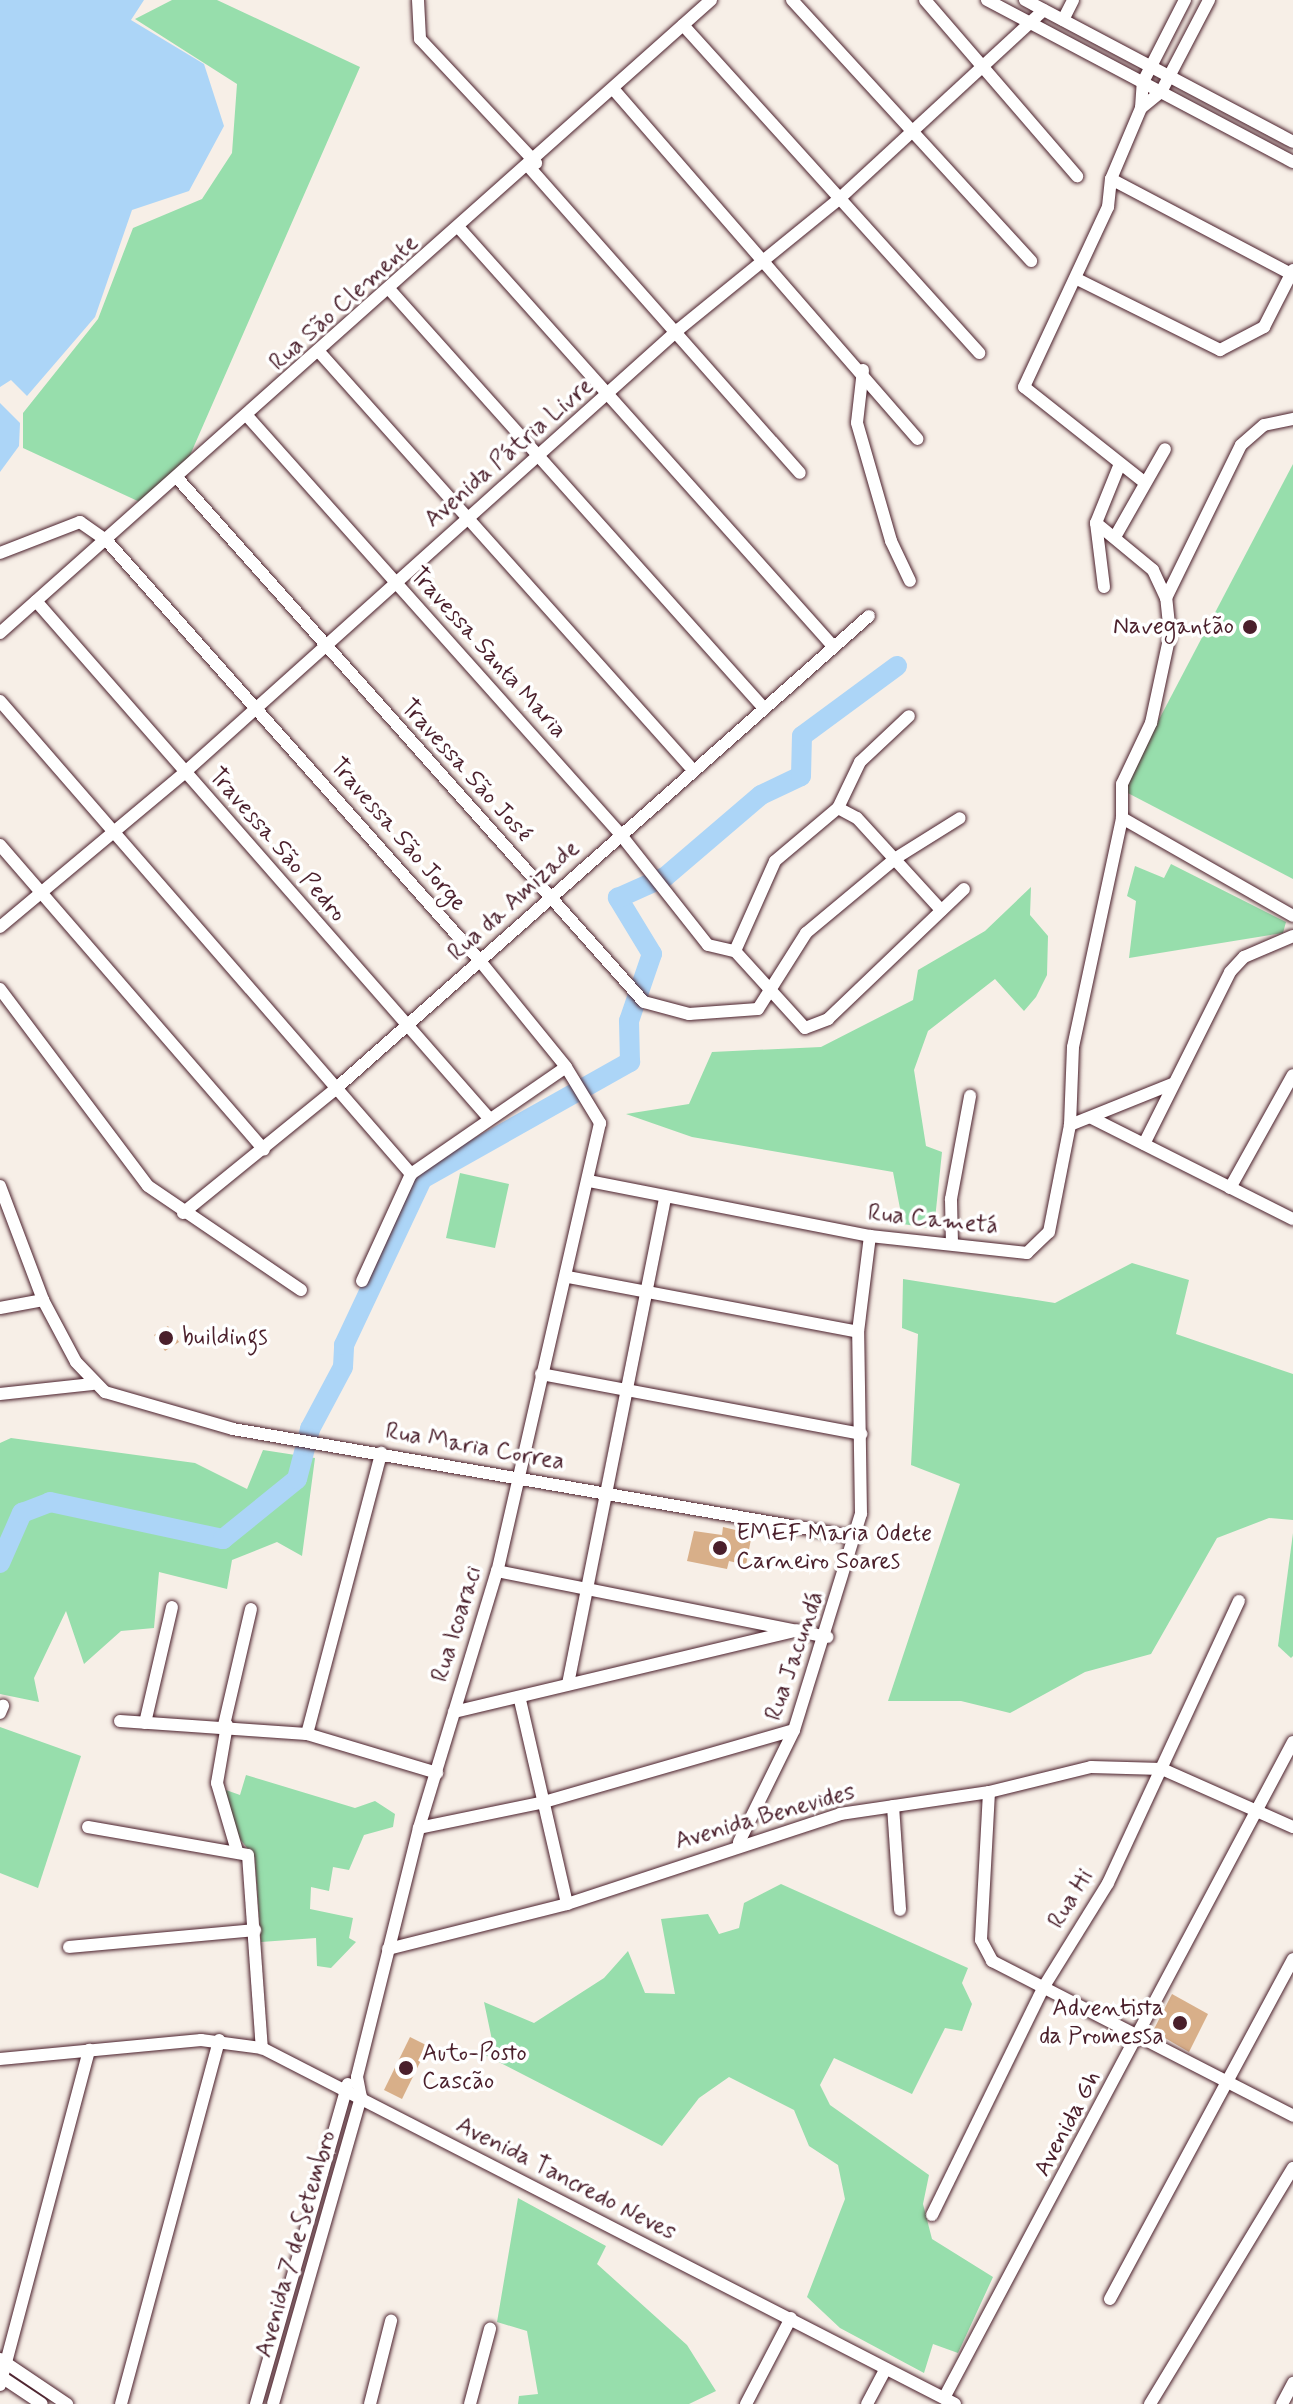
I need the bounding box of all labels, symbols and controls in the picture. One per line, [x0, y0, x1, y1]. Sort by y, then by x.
street label: Rua São Clemente [264, 229, 424, 377]
street label: Avenida Pátria Livre [419, 372, 599, 534]
street label: Travessa Santa Maria [401, 559, 575, 747]
place label: Navegantão [1113, 613, 1234, 641]
marker: Navegantão [1241, 618, 1259, 636]
street label: Travessa São José [394, 693, 538, 849]
street label: Travessa São Jorge [323, 752, 473, 918]
street label: Travessa São Pedro [203, 762, 351, 928]
street label: Rua da Amizade [443, 835, 585, 967]
street label: Rua Cametá [867, 1199, 999, 1241]
place label: buildings [182, 1324, 268, 1352]
marker: buildings [157, 1329, 175, 1347]
street label: Rua Maria Correa [381, 1417, 569, 1477]
place label: EMEF Maria Odete Carneiro Soares [736, 1520, 936, 1576]
marker: EMEF Maria Odete Carneiro Soares [711, 1539, 729, 1557]
street label: Rua Icoaraci [425, 1559, 489, 1689]
street label: Rua Jacundá [760, 1590, 830, 1722]
street label: Avenida Benevides [671, 1777, 859, 1857]
street label: Rua Hi [1042, 1864, 1100, 1934]
place label: Adventista da Promessa [1039, 1995, 1164, 2051]
marker: Adventista da Promessa [1171, 2014, 1189, 2032]
place label: Auto-Posto Cascão [422, 2040, 527, 2096]
marker: Auto-Posto Cascão [397, 2059, 415, 2077]
street label: Avenida Gh [1028, 2066, 1108, 2182]
street label: Avenida Tancredo Neves [452, 2112, 680, 2246]
street label: Avenida 7 de Setembro [249, 2125, 343, 2363]

